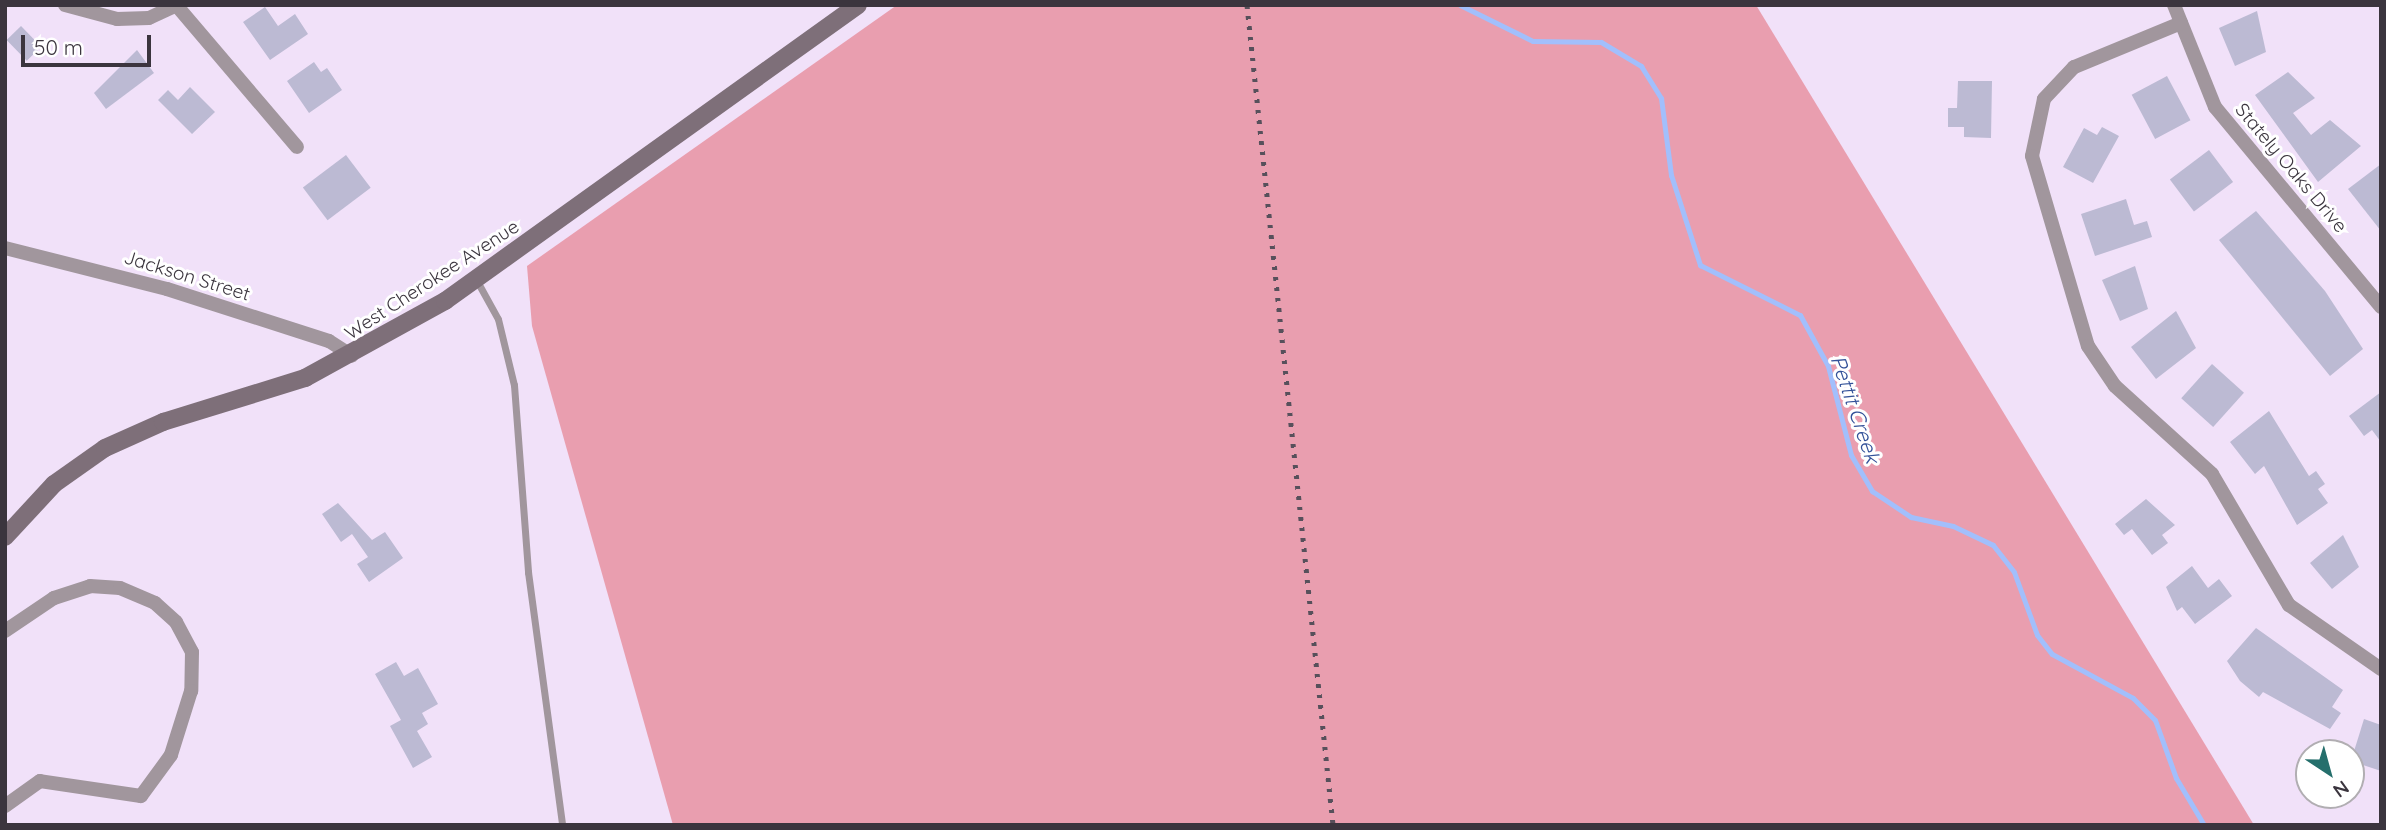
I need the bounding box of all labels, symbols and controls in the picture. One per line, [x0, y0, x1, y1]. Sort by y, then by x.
scale bar [24, 21, 154, 65]
text: 50 m [34, 34, 83, 60]
street label: Stately Oaks Drive [2230, 99, 2352, 237]
street label: West Cherokee Avenue [341, 215, 523, 345]
street label: Jackson Street [121, 246, 253, 306]
water label: Pettit Creek [1826, 352, 1886, 466]
north arrow [2295, 739, 2365, 809]
text: N [2328, 776, 2354, 803]

